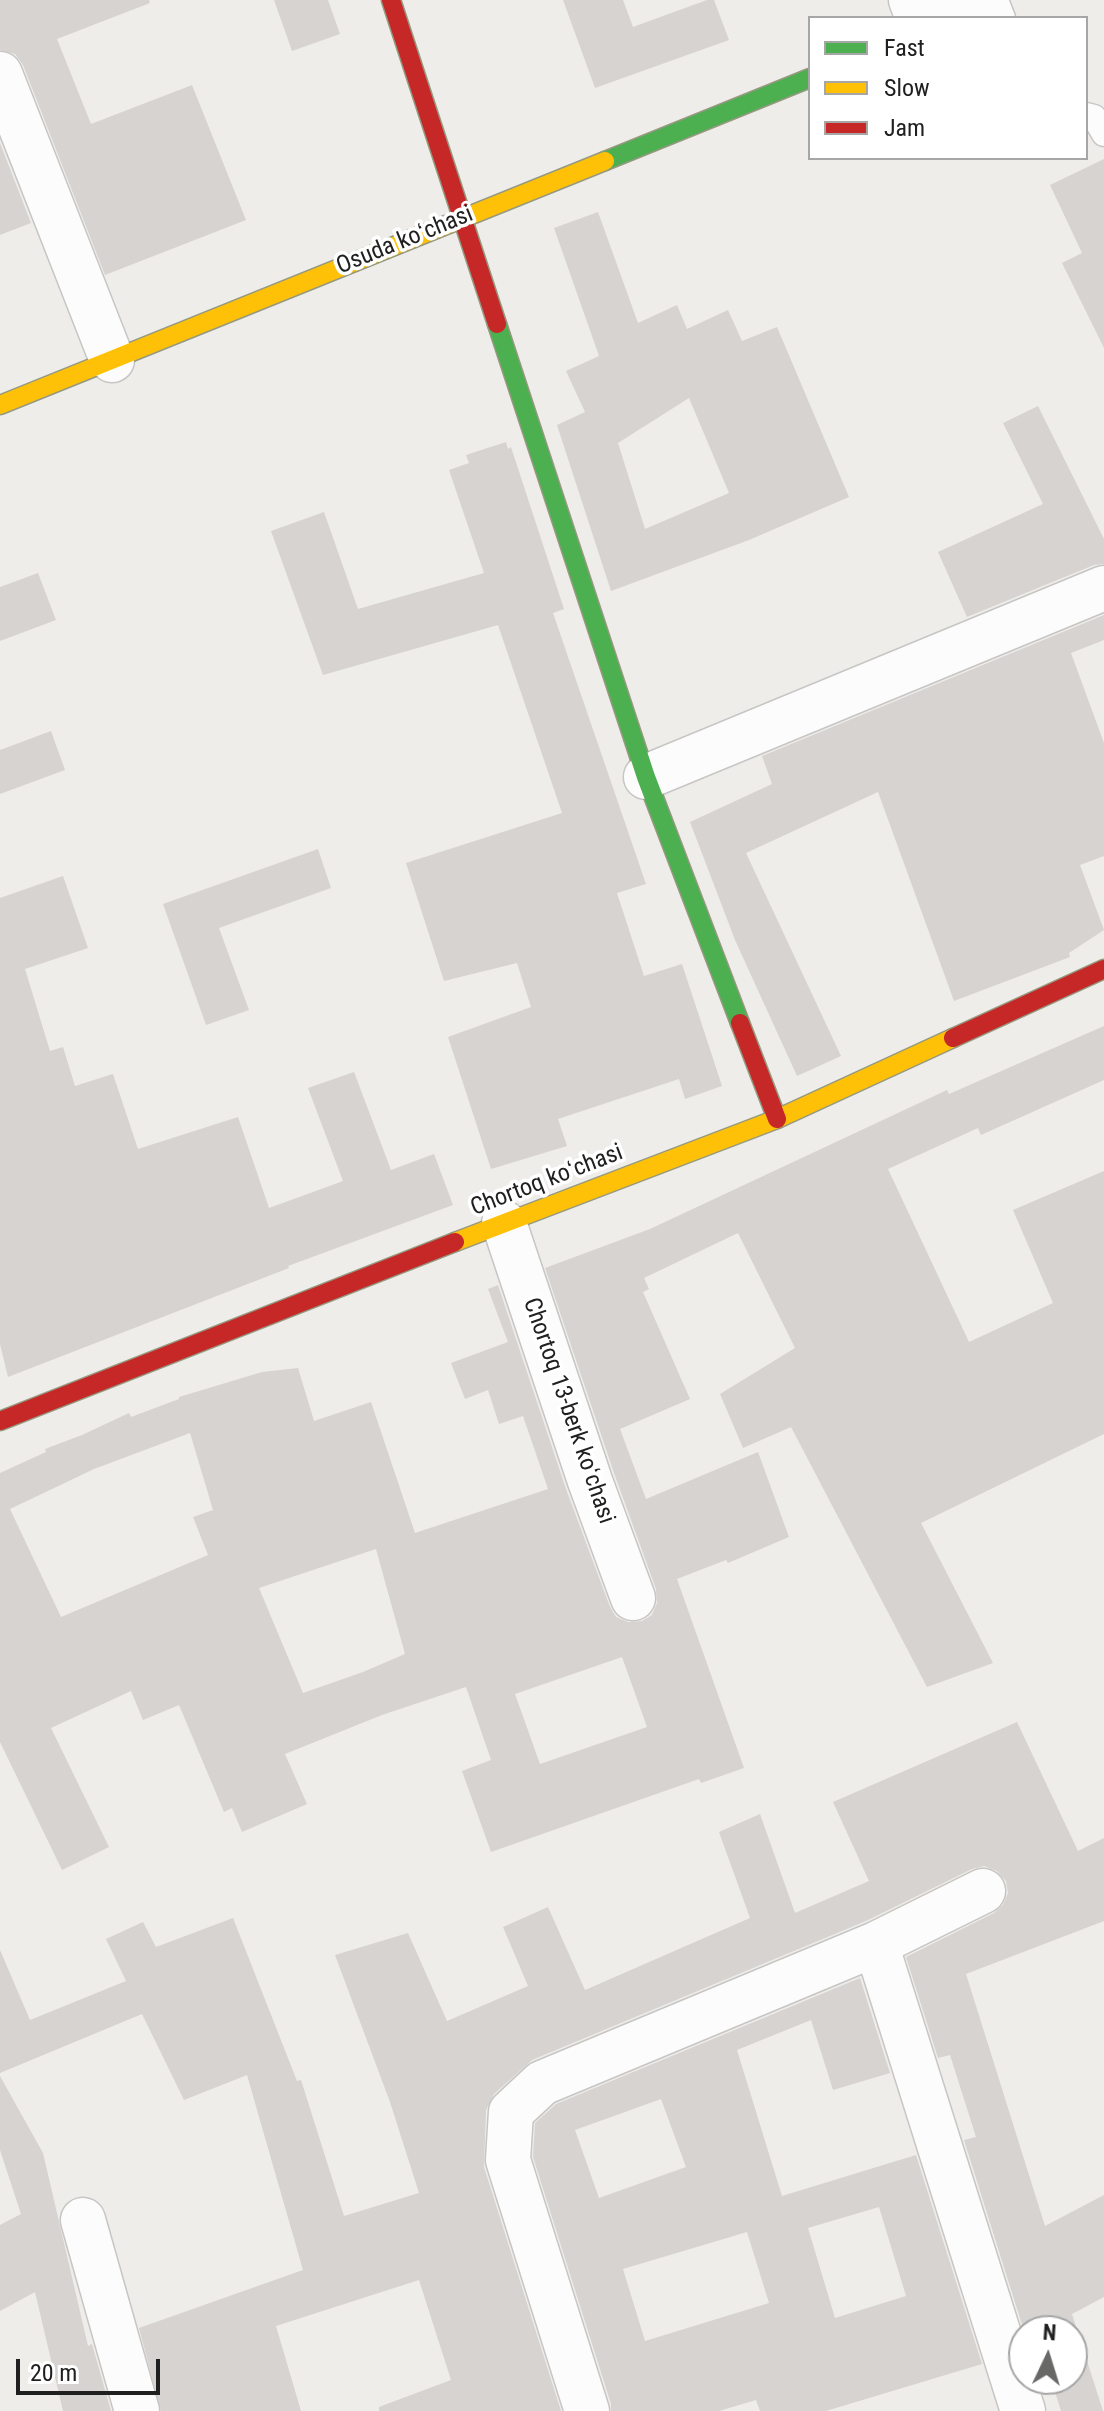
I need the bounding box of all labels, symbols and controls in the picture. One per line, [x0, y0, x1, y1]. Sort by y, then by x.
legend [808, 16, 1088, 160]
text: Fast [884, 34, 925, 62]
text: Slow [884, 74, 930, 102]
text: Jam [884, 114, 925, 142]
street label: Osuda koʻchasi [333, 201, 477, 281]
street label: Chortoq koʻchasi [467, 1139, 627, 1223]
street label: Chortoq 13-berk koʻchasi [516, 1294, 620, 1528]
north arrow [1008, 2315, 1088, 2395]
text: N [1042, 2320, 1057, 2345]
scale bar [20, 2343, 164, 2393]
text: 20 m [30, 2359, 77, 2387]

